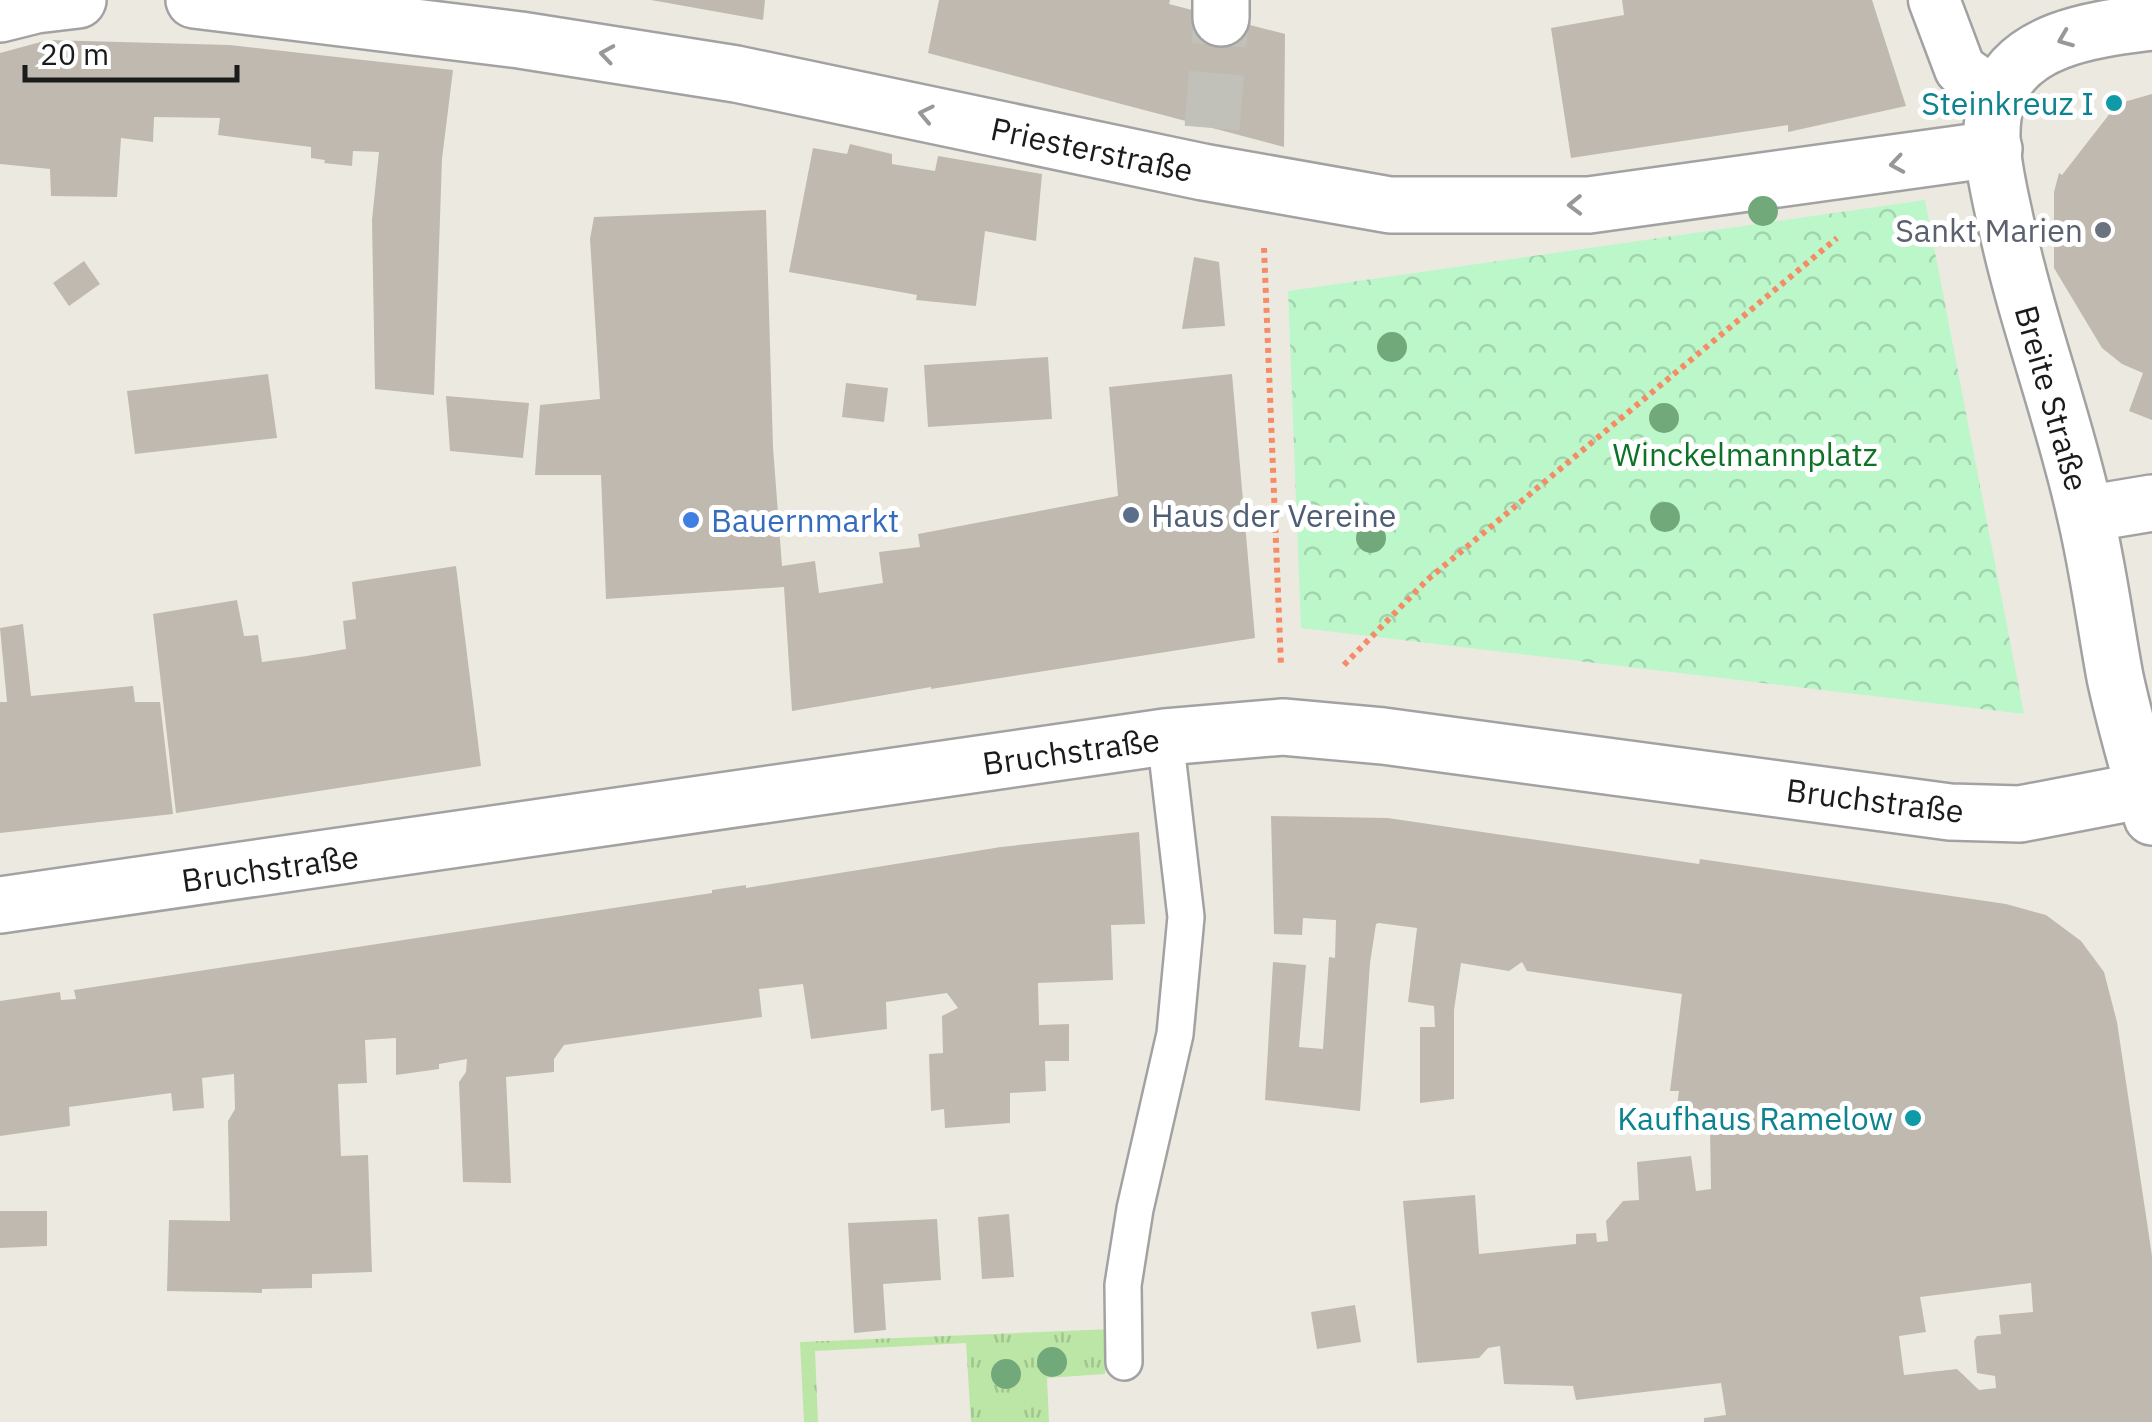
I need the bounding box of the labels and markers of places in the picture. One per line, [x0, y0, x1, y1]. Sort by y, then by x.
place label: Steinkreuz I [1921, 82, 2094, 124]
marker: Steinkreuz I [2103, 92, 2125, 114]
place label: Sankt Marien [1895, 209, 2083, 251]
marker: Sankt Marien [2092, 219, 2114, 241]
place label: Haus der Vereine [1151, 494, 1396, 536]
place label: Bauernmarkt [711, 499, 899, 541]
marker: Haus der Vereine [1120, 504, 1142, 526]
marker: Bauernmarkt [680, 509, 702, 531]
place label: Kaufhaus Ramelow [1617, 1097, 1893, 1139]
marker: Kaufhaus Ramelow [1902, 1107, 1924, 1129]

